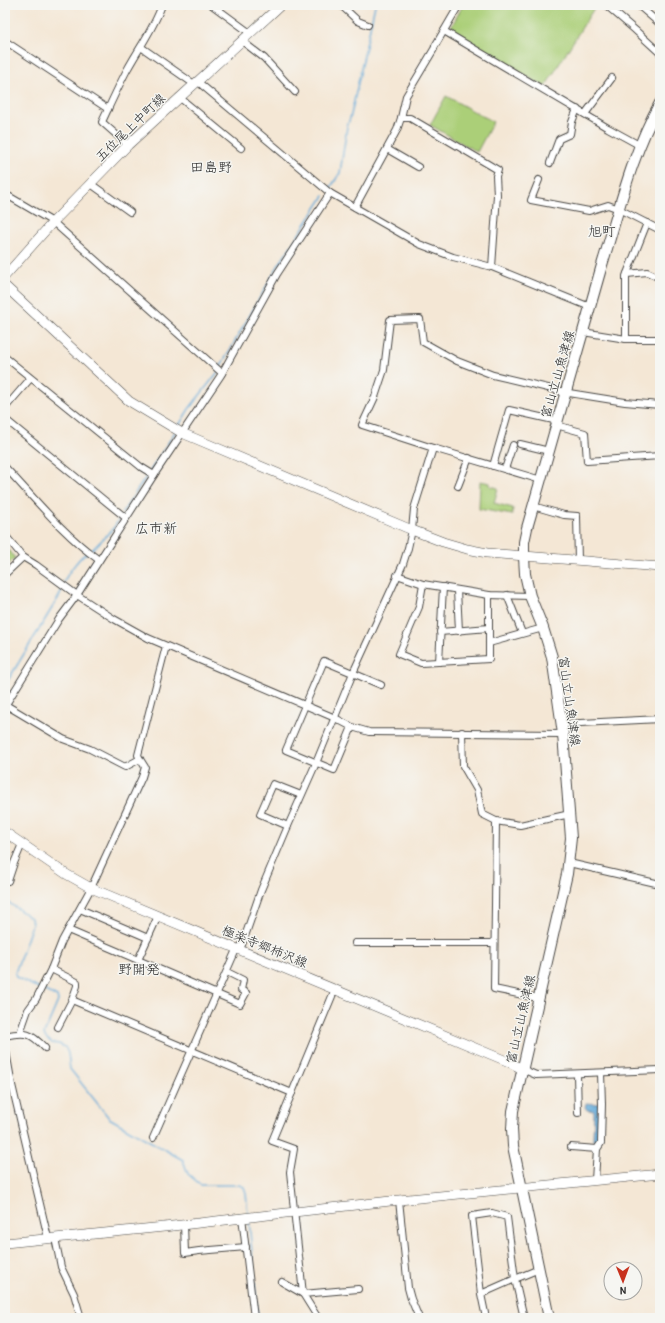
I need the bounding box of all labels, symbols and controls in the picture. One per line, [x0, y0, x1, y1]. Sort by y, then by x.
street label: 五位尾上中町線 [91, 88, 170, 165]
district label: 田島野 [190, 157, 232, 176]
district label: 旭町 [588, 221, 616, 240]
street label: 富山立山魚津線 [536, 327, 578, 420]
district label: 広市新 [135, 518, 177, 537]
street label: 富山立山魚津線 [555, 655, 585, 748]
street label: 極楽寺郷柿沢線 [219, 921, 311, 972]
district label: 野開発 [118, 959, 160, 978]
street label: 富山立山魚津線 [501, 972, 539, 1065]
north arrow [603, 1261, 643, 1301]
text: N [620, 1284, 626, 1298]

